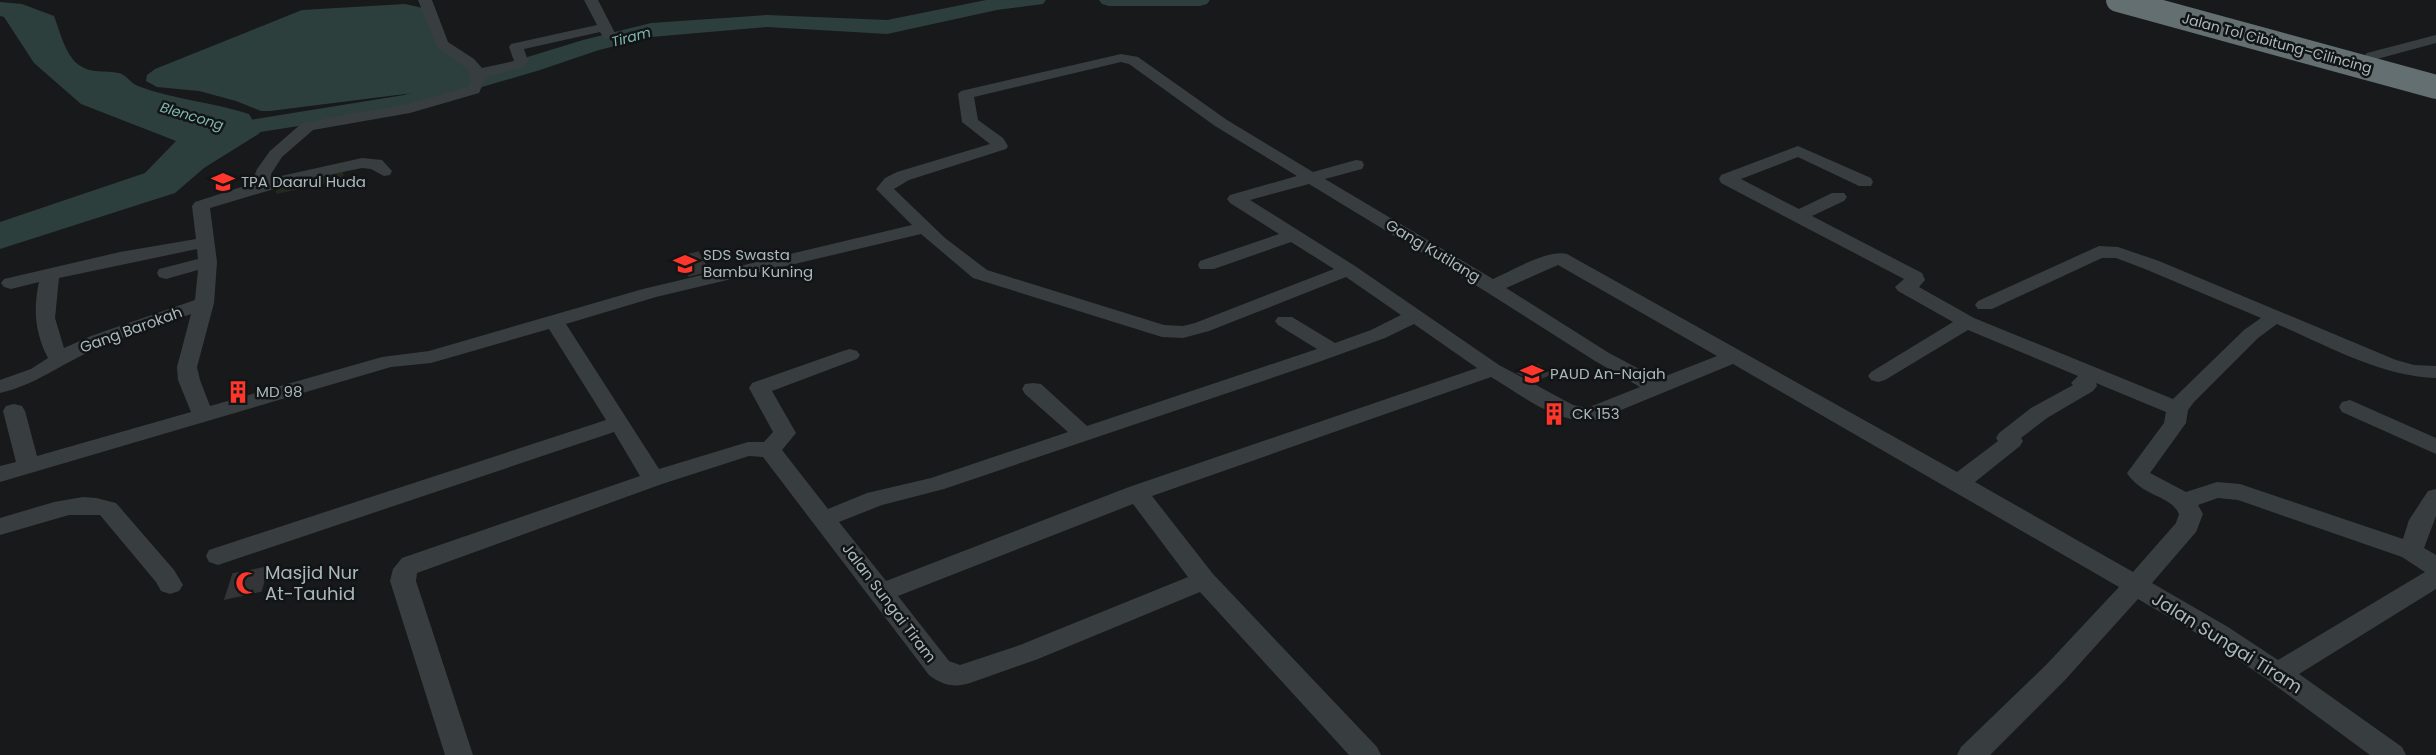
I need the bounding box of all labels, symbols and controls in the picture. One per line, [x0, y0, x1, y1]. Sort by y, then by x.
street label: Jalan Tol Cibitung–Cilincing [2180, 8, 2374, 78]
water label: Tiram [609, 22, 653, 52]
water label: Blencong [158, 97, 227, 135]
school or university icon: TPA Daarul Huda [210, 169, 236, 195]
place label: TPA Daarul Huda [241, 171, 366, 192]
street label: Gang Kutilang [1382, 214, 1484, 287]
place label: SDS Swasta Bambu Kuning [703, 244, 813, 282]
school or university icon: SDS Swasta Bambu Kuning [672, 251, 698, 277]
street label: Gang Barokah [77, 301, 185, 358]
school or university icon: PAUD An-Najah [1519, 361, 1545, 387]
place label: PAUD An-Najah [1550, 363, 1666, 384]
building icon: MD 98 [225, 379, 251, 405]
place label: MD 98 [256, 381, 302, 402]
building icon: CK 153 [1541, 401, 1567, 427]
place label: CK 153 [1572, 403, 1620, 424]
street label: Jalan Sungai Tiram [838, 539, 941, 667]
place label: Masjid Nur At-Tauhid [265, 560, 359, 606]
mosque icon: Masjid Nur At-Tauhid [234, 570, 260, 596]
street label: Jalan Sungai Tiram [2147, 586, 2307, 699]

